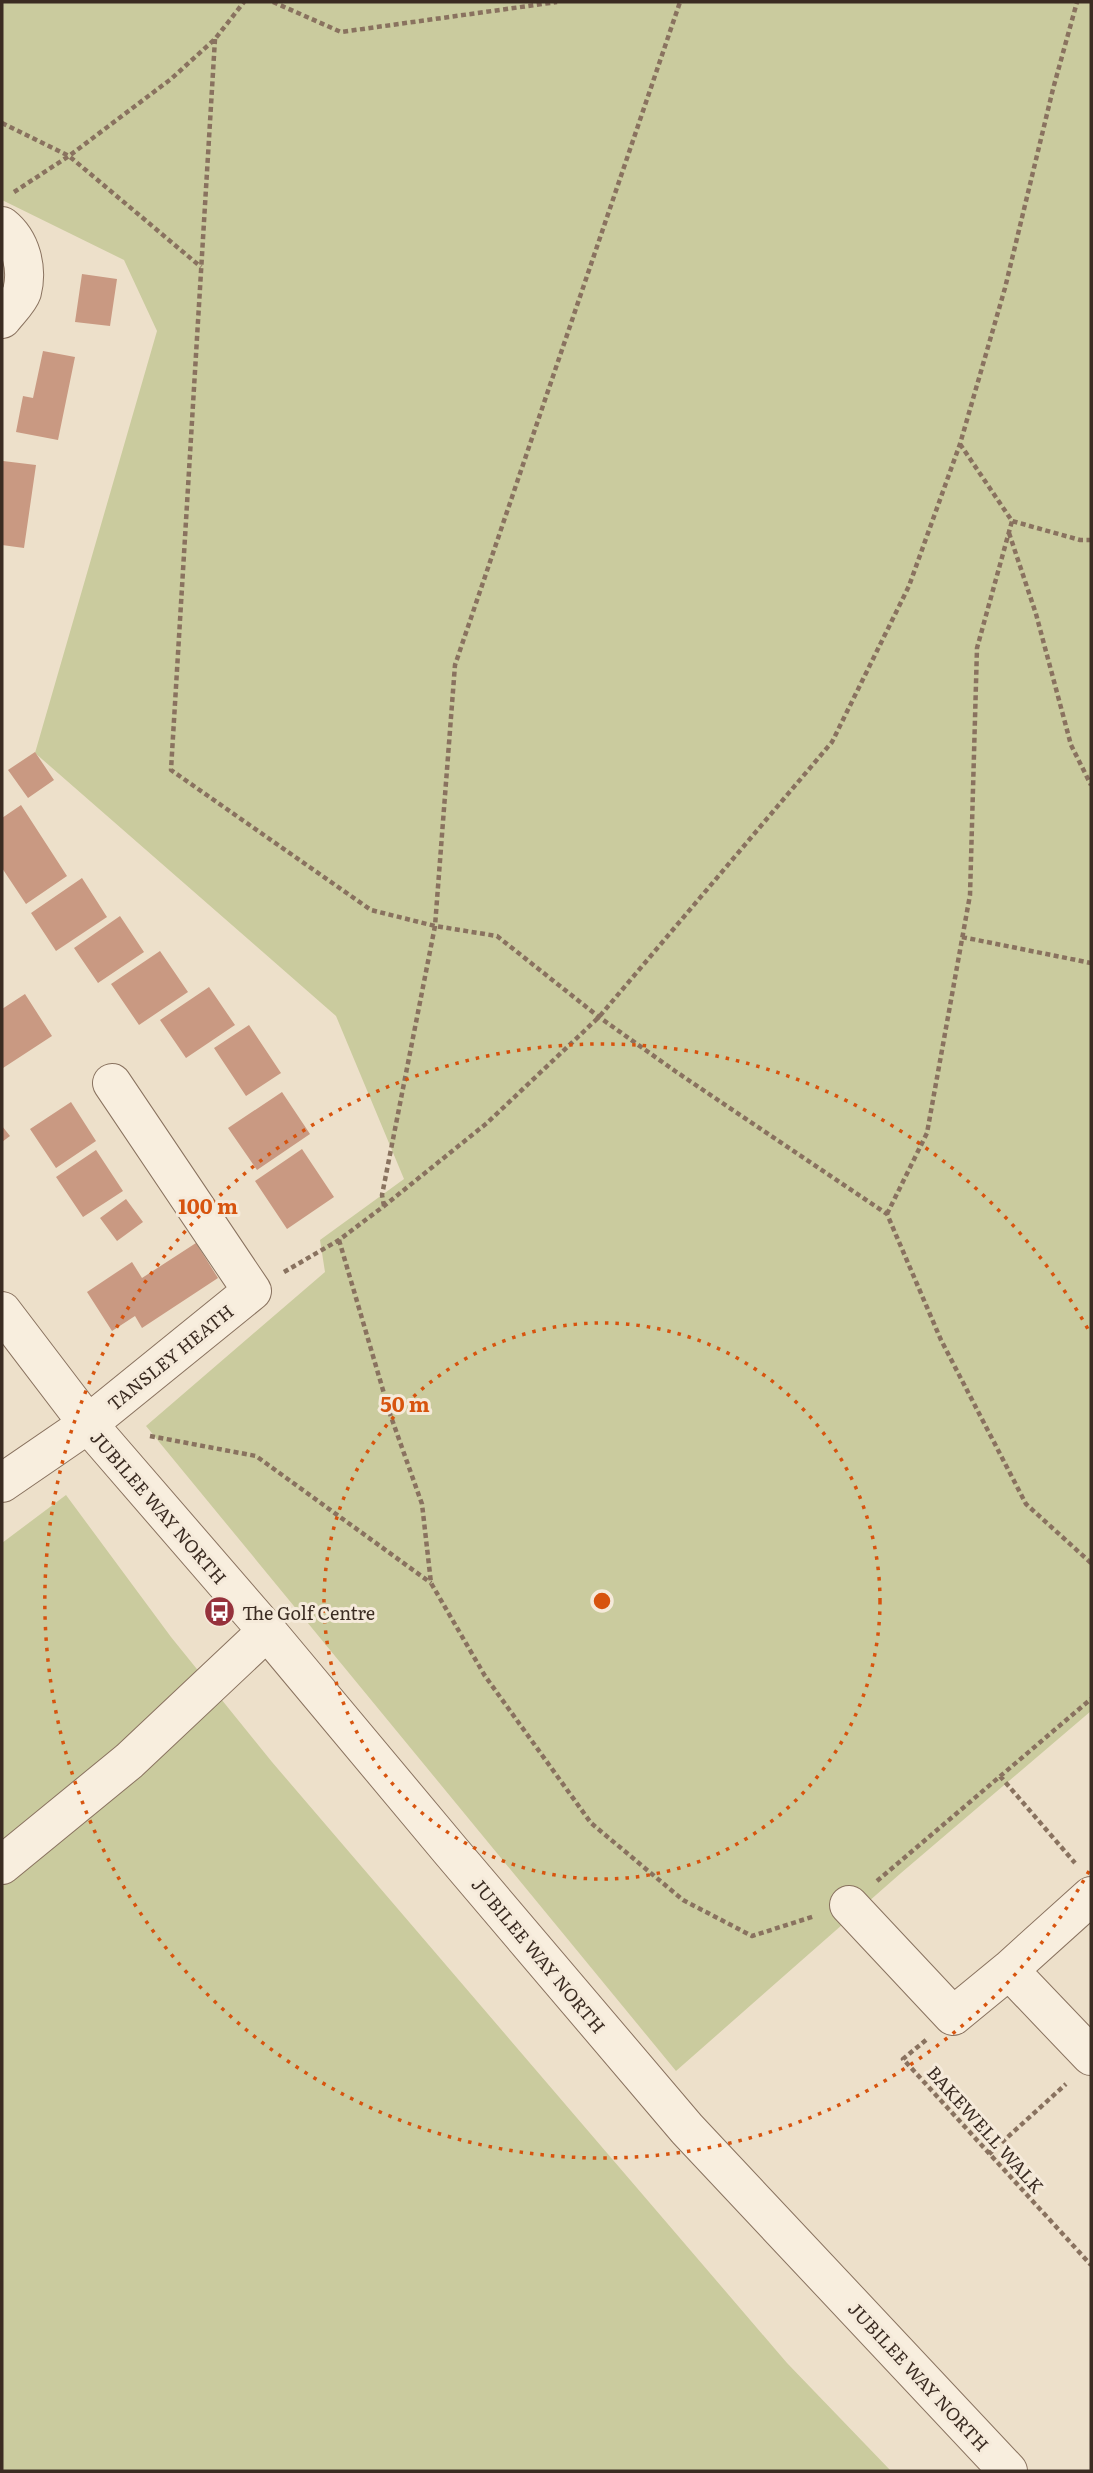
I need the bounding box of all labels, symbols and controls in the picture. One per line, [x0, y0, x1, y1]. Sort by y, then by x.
text: 100 m [178, 1189, 238, 1220]
street label: TANSLEY HEATH [101, 1297, 239, 1417]
text: 50 m [380, 1387, 430, 1418]
street label: JUBILEE WAY NORTH [85, 1424, 233, 1590]
centre of rings [590, 1589, 614, 1613]
bus stop icon: The Golf Centre [202, 1595, 236, 1629]
place label: The Golf Centre [242, 1599, 375, 1626]
street label: JUBILEE WAY NORTH [466, 1871, 612, 2039]
street label: BAKEWELL WALK [921, 2059, 1051, 2199]
street label: JUBILEE WAY NORTH [842, 2295, 996, 2457]

